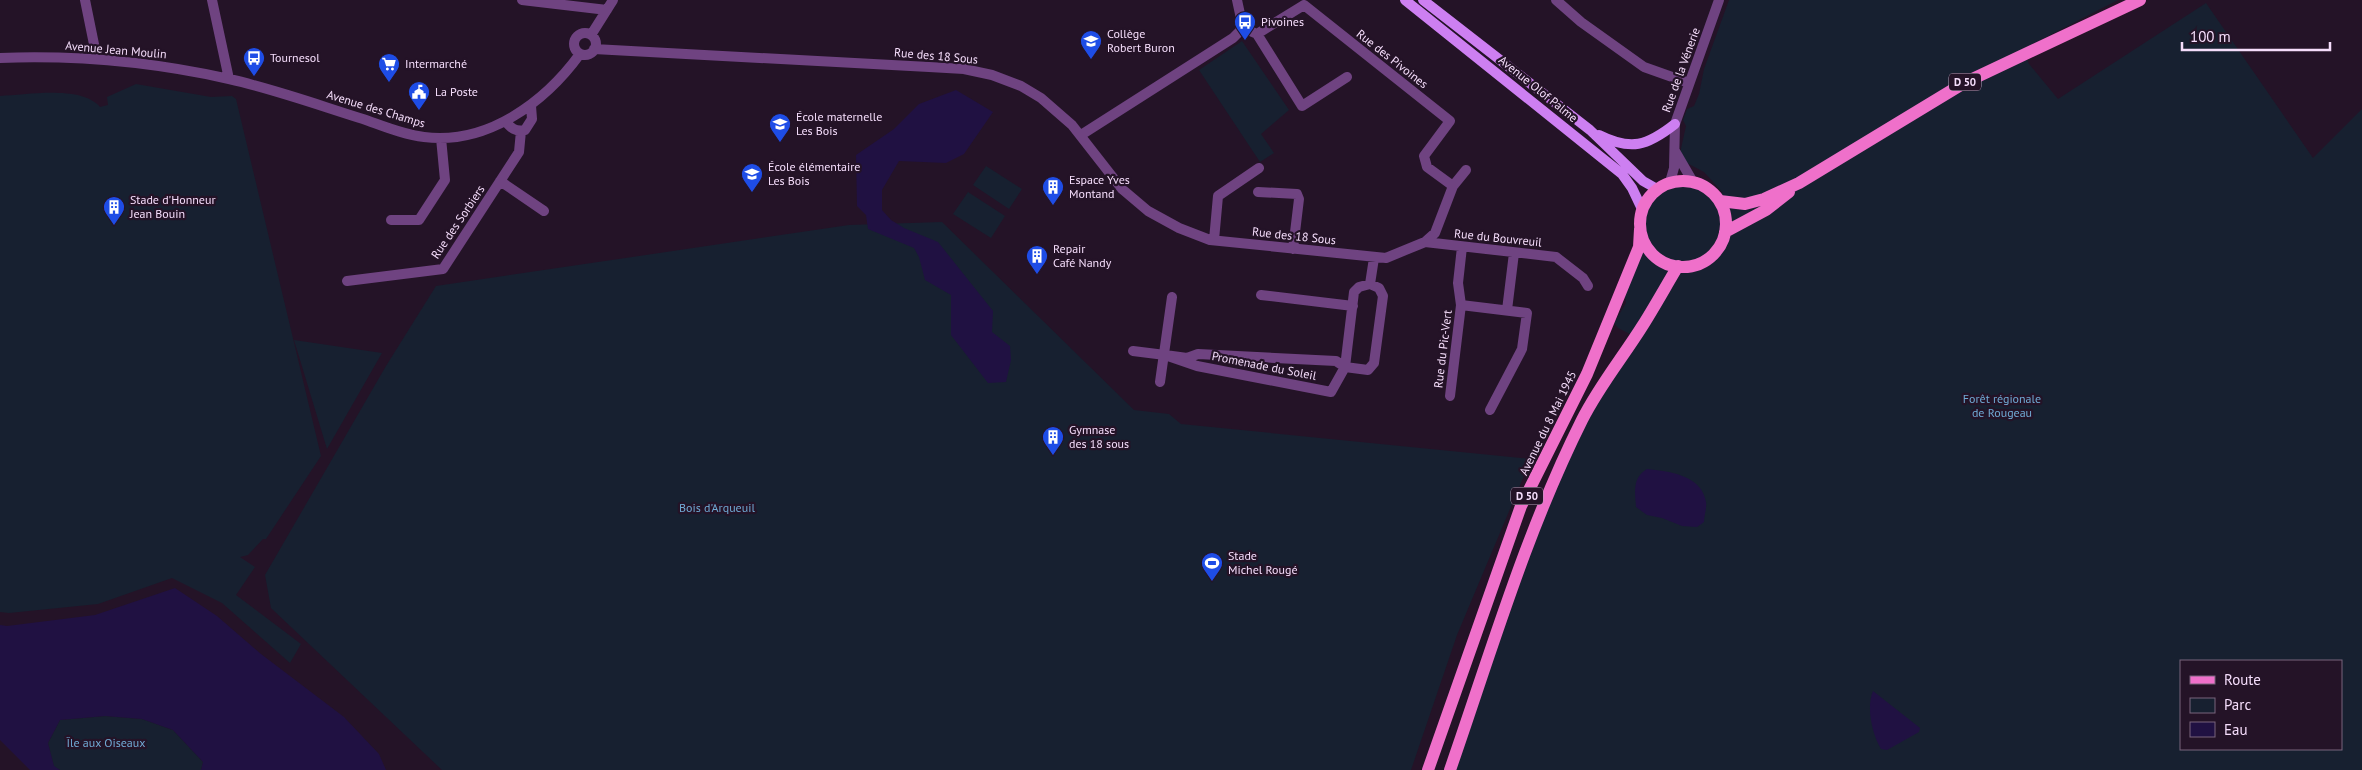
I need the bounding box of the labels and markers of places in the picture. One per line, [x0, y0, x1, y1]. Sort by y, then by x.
bus stop icon: Pivoines [1233, 10, 1257, 41]
place label: Pivoines [1261, 14, 1304, 29]
place label: Collège Robert Buron [1107, 26, 1175, 55]
school or university icon: Collège Robert Buron [1079, 29, 1103, 60]
bus stop icon: Tournesol [242, 46, 266, 77]
place label: Tournesol [270, 50, 320, 65]
supermarket icon: Intermarché [377, 52, 401, 83]
place label: Intermarché [405, 56, 467, 71]
public building icon: La Poste [407, 80, 431, 111]
place label: La Poste [435, 84, 478, 99]
place label: École maternelle Les Bois [796, 109, 882, 138]
school or university icon: École maternelle Les Bois [768, 112, 792, 143]
place label: École élémentaire Les Bois [768, 159, 860, 188]
school or university icon: École élémentaire Les Bois [740, 162, 764, 193]
place label: Espace Yves Montand [1069, 172, 1130, 201]
building icon: Espace Yves Montand [1041, 175, 1065, 206]
place label: Stade d'Honneur Jean Bouin [129, 192, 216, 221]
building icon: Stade d'Honneur Jean Bouin [102, 195, 126, 226]
place label: Repair Café Nandy [1053, 241, 1112, 270]
building icon: Repair Café Nandy [1025, 244, 1049, 275]
place label: Gymnase des 18 sous [1069, 422, 1129, 451]
building icon: Gymnase des 18 sous [1041, 425, 1065, 456]
place label: Stade Michel Rougé [1228, 548, 1298, 577]
sports icon: Stade Michel Rougé [1200, 551, 1224, 582]

